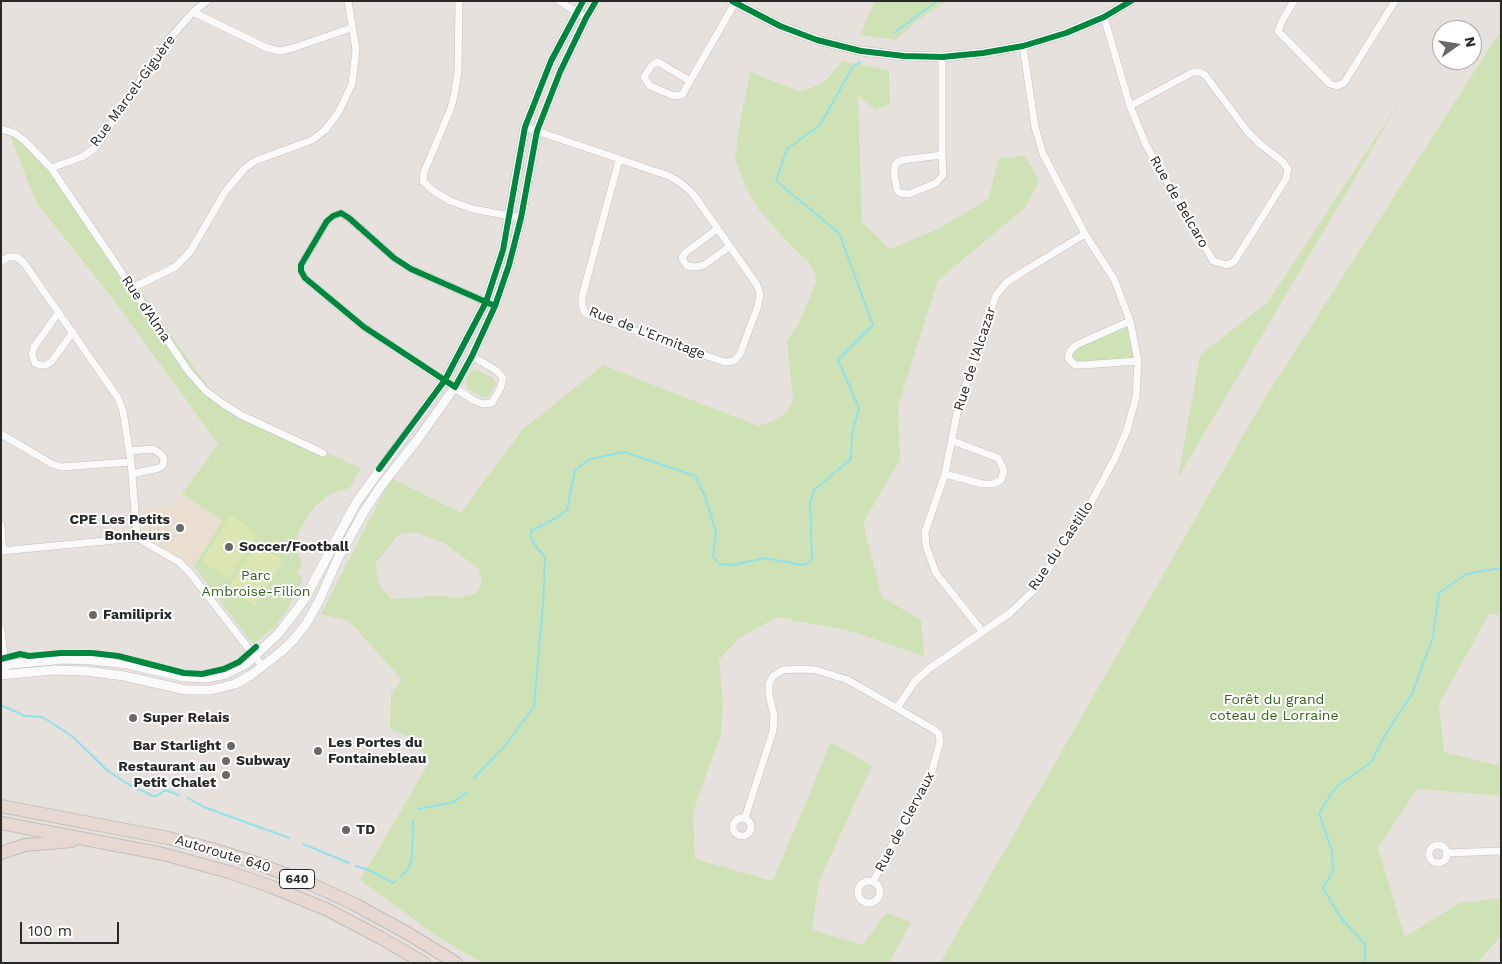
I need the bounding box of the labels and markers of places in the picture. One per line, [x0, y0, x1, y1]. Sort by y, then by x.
place label: CPE Les Petits Bonheurs [69, 512, 170, 544]
marker: CPE Les Petits Bonheurs [174, 522, 186, 534]
place label: Soccer/Football [239, 539, 349, 555]
marker: Soccer/Football [223, 541, 235, 553]
place label: Familiprix [103, 607, 172, 623]
marker: Familiprix [87, 609, 99, 621]
place label: Super Relais [143, 710, 230, 726]
marker: Super Relais [127, 712, 139, 724]
place label: Les Portes du Fontainebleau [328, 735, 426, 768]
place label: Bar Starlight [133, 738, 221, 754]
marker: Bar Starlight [225, 740, 237, 752]
marker: Les Portes du Fontainebleau [312, 745, 324, 757]
place label: Subway [236, 753, 290, 769]
marker: Subway [220, 755, 232, 767]
place label: Restaurant au Petit Chalet [118, 759, 216, 792]
marker: Restaurant au Petit Chalet [220, 769, 232, 781]
place label: TD [356, 822, 375, 838]
marker: TD [340, 824, 352, 836]

